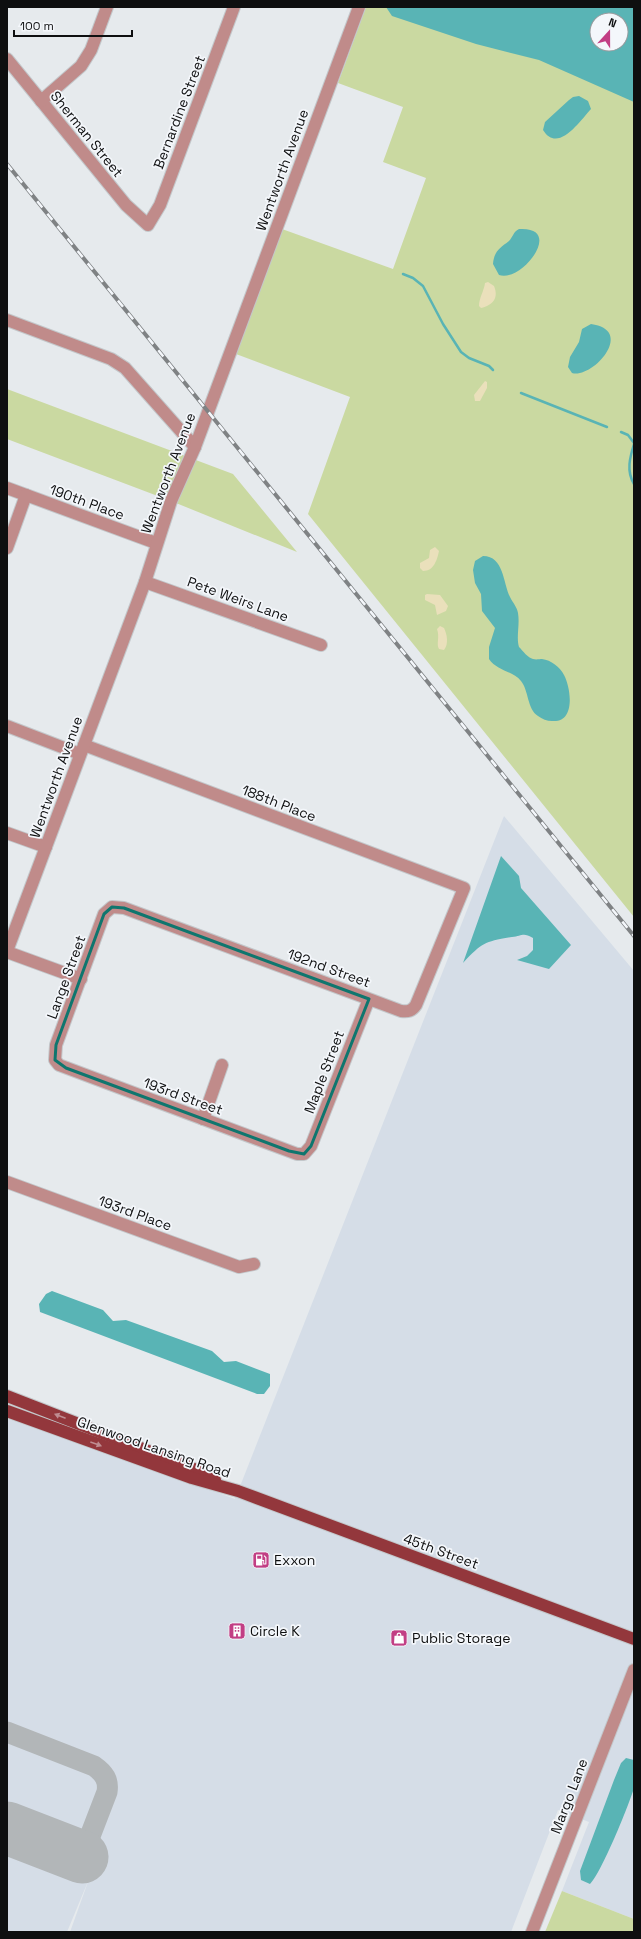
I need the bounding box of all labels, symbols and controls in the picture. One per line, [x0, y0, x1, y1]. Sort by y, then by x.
scale bar [14, 12, 132, 38]
north arrow [589, 12, 629, 52]
text: N [607, 15, 619, 31]
text: 100 m [20, 18, 54, 34]
street label: Bernardine Street [149, 53, 209, 171]
street label: Sherman Street [47, 87, 127, 181]
street label: Wentworth Avenue [252, 107, 312, 233]
street label: Wentworth Avenue [137, 410, 199, 536]
street label: 190th Place [47, 480, 127, 524]
street label: Pete Weirs Lane [185, 572, 291, 626]
street label: Wentworth Avenue [26, 714, 86, 840]
street label: 188th Place [239, 781, 319, 825]
street label: Lange Street [43, 933, 89, 1021]
street label: 192nd Street [285, 945, 373, 991]
street label: Maple Street [300, 1028, 348, 1116]
street label: 193rd Street [141, 1073, 225, 1119]
street label: 193rd Place [96, 1191, 174, 1235]
street label: Glenwood Lansing Road [75, 1412, 233, 1482]
one-way arrow [54, 1413, 66, 1419]
one-way arrow [91, 1441, 103, 1447]
street label: 45th Street [401, 1529, 481, 1573]
fuel station icon: Exxon [251, 1550, 271, 1570]
place label: Exxon [274, 1551, 315, 1569]
building icon: Circle K [227, 1621, 247, 1641]
place label: Circle K [250, 1622, 300, 1640]
shop icon: Public Storage [389, 1628, 409, 1648]
place label: Public Storage [412, 1629, 510, 1647]
street label: Margo Lane [546, 1756, 592, 1836]

